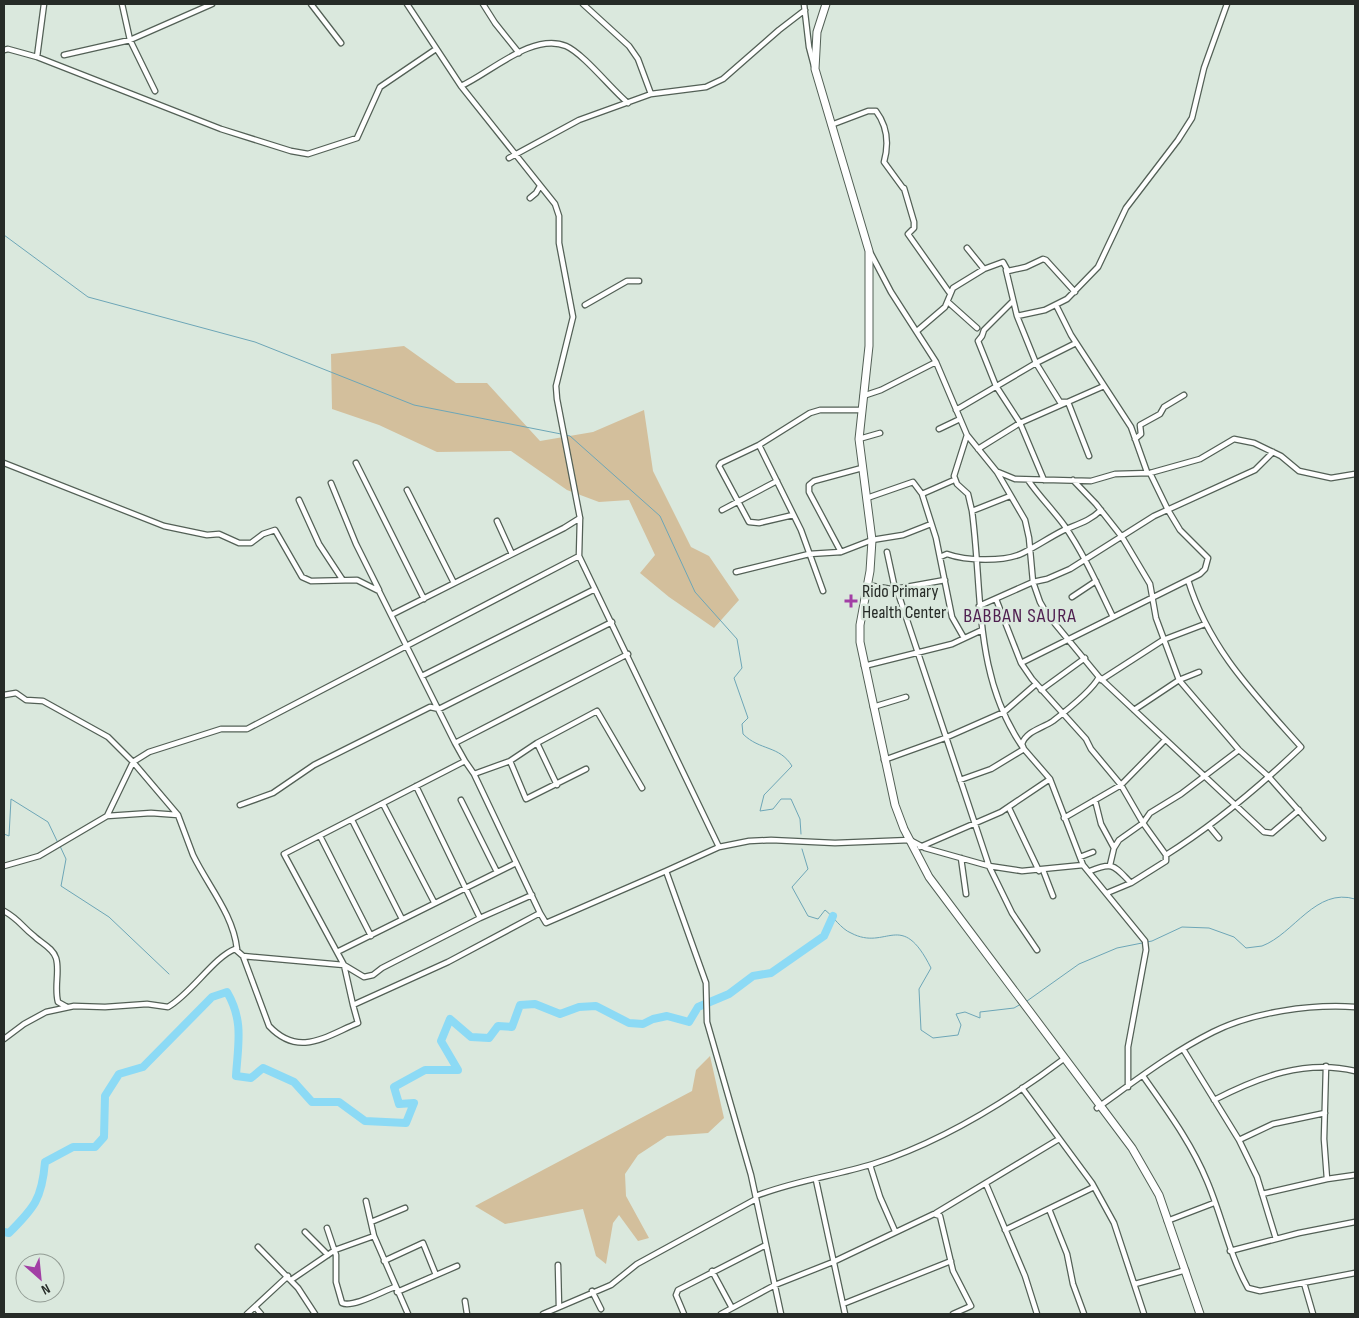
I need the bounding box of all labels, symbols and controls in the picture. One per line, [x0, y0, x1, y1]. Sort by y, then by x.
place label: Rido Primary Health Center [862, 581, 946, 623]
marker: Rido Primary Health Center [844, 594, 858, 608]
district label: BABBAN SAURA [963, 604, 1077, 628]
north arrow [15, 1253, 65, 1303]
text: N [38, 1280, 53, 1298]

